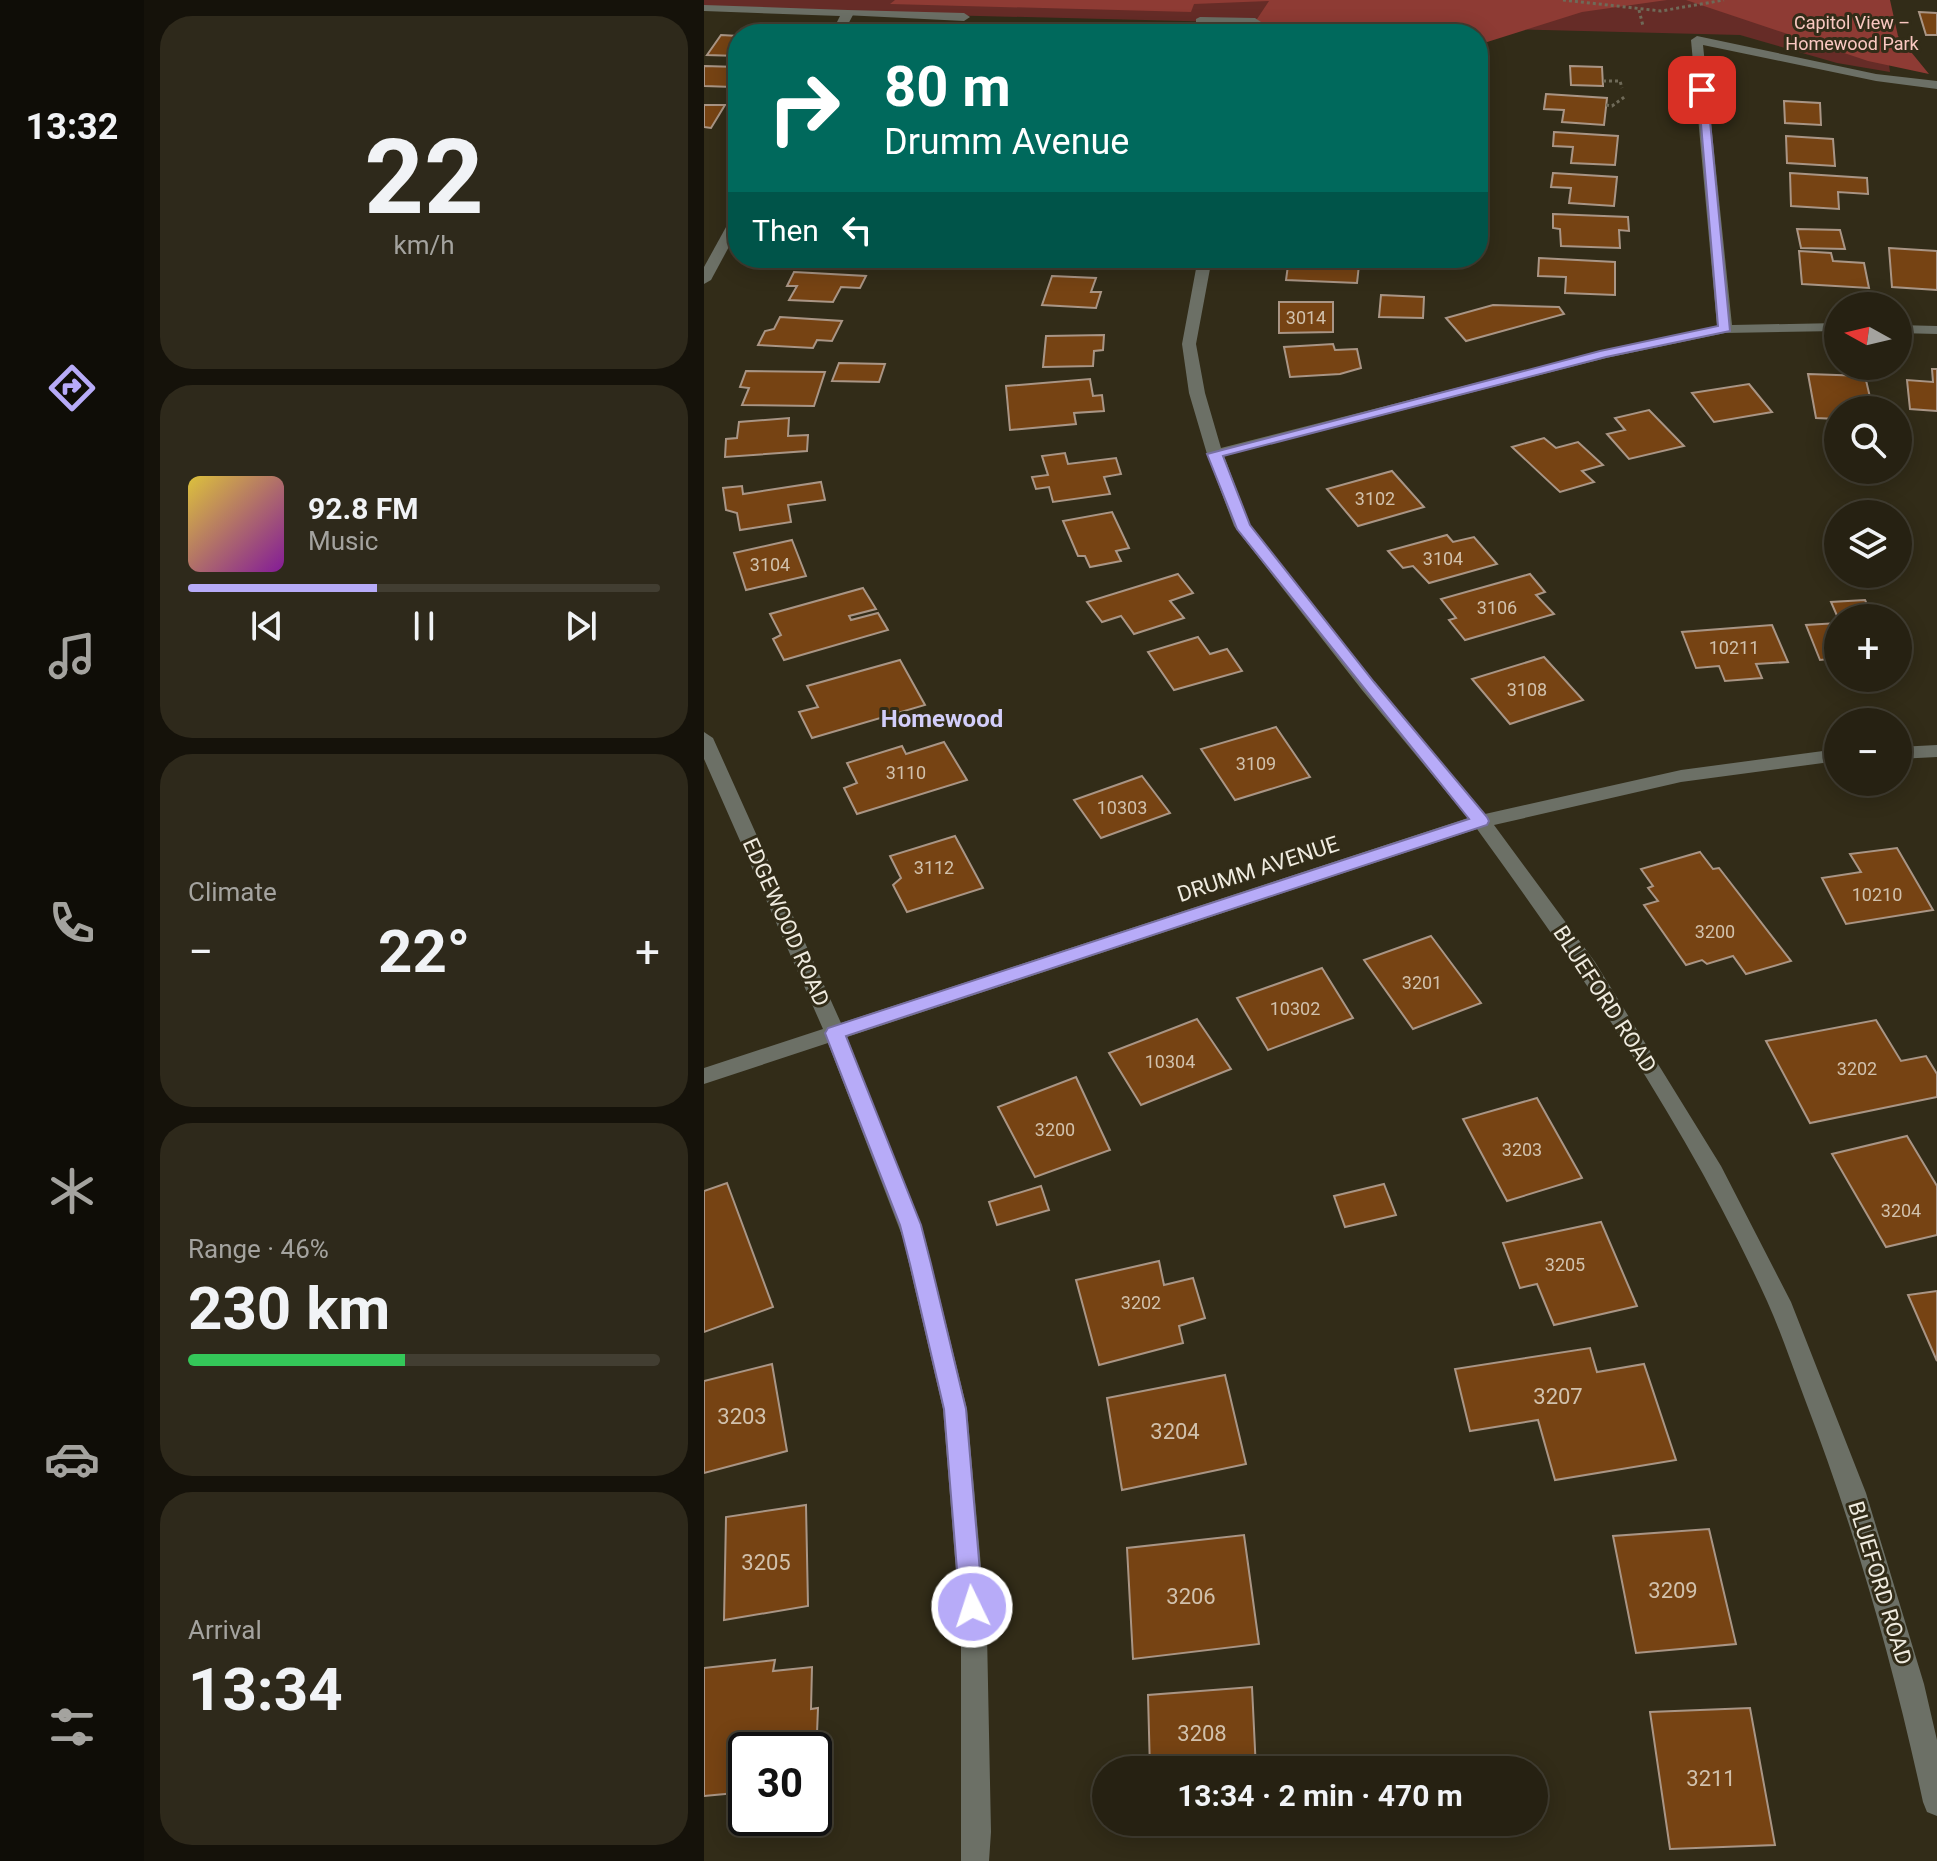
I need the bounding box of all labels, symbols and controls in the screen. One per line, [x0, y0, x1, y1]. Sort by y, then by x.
park label: Capitol View – Homewood Park [1785, 12, 1920, 54]
text: 80 m [884, 54, 1011, 120]
icon: right [752, 56, 856, 160]
pin [1668, 56, 1736, 124]
icon: arrive [1680, 68, 1724, 112]
text: 13:32 [26, 106, 118, 148]
text: 22 [364, 117, 484, 238]
text: Drumm Avenue [884, 121, 1129, 163]
icon: left [835, 208, 879, 252]
text: Then [752, 213, 819, 248]
text: km/h [393, 230, 455, 260]
north arrow [1824, 292, 1912, 380]
map controls [1824, 292, 1912, 796]
house number: 3014 [1286, 307, 1326, 328]
icon: directions [44, 360, 100, 416]
button: search [1824, 396, 1912, 484]
house number: 3102 [1355, 488, 1395, 509]
text: 92.8 FM [308, 491, 419, 526]
button: layers [1824, 500, 1912, 588]
text: Music [308, 526, 378, 556]
house number: 3104 [1423, 548, 1463, 569]
house number: 3104 [750, 554, 790, 575]
house number: 3106 [1477, 597, 1517, 618]
icon: previous [245, 604, 289, 648]
icon: pause [402, 604, 446, 648]
icon: next [559, 604, 603, 648]
button: + [1824, 604, 1912, 692]
icon: music [44, 628, 100, 684]
house number: 10211 [1709, 637, 1759, 658]
house number: 3108 [1507, 679, 1547, 700]
district label: Homewood [881, 705, 1003, 733]
button: − [1824, 708, 1912, 796]
house number: 3109 [1236, 753, 1276, 774]
house number: 3110 [886, 762, 926, 783]
house number: 10303 [1097, 797, 1147, 818]
street label: DRUMM AVENUE [1174, 831, 1342, 907]
street label: EDGEWOOD ROAD [738, 834, 834, 1010]
house number: 3112 [914, 857, 954, 878]
text: Climate [188, 877, 277, 907]
house number: 10210 [1852, 884, 1902, 905]
icon: phone [44, 895, 100, 951]
text: 22° [378, 916, 470, 987]
street label: BLUEFORD ROAD [1548, 921, 1662, 1077]
house number: 3200 [1695, 921, 1735, 942]
text: − [188, 926, 213, 978]
text: + [635, 926, 660, 978]
house number: 3201 [1402, 972, 1442, 993]
house number: 10302 [1270, 998, 1320, 1019]
house number: 10304 [1145, 1051, 1195, 1072]
house number: 3202 [1837, 1058, 1877, 1079]
house number: 3200 [1035, 1119, 1075, 1140]
house number: 3203 [1502, 1139, 1542, 1160]
icon: climate [44, 1163, 100, 1219]
house number: 3204 [1881, 1200, 1921, 1221]
text: Range · 46% [188, 1234, 329, 1264]
house number: 3205 [1545, 1254, 1585, 1275]
text: 230 km [188, 1273, 390, 1344]
house number: 3202 [1121, 1292, 1161, 1313]
house number: 3207 [1533, 1384, 1583, 1409]
house number: 3203 [717, 1404, 767, 1429]
house number: 3204 [1150, 1419, 1200, 1444]
icon: car [44, 1431, 100, 1487]
street label: BLUEFORD ROAD [1843, 1498, 1917, 1668]
house number: 3205 [741, 1550, 791, 1575]
position arrow [930, 1565, 1014, 1649]
house number: 3209 [1648, 1578, 1698, 1603]
house number: 3206 [1166, 1584, 1216, 1609]
text: Arrival [188, 1615, 262, 1645]
text: 13:34 [188, 1654, 343, 1725]
icon: filters [44, 1699, 100, 1755]
house number: 3208 [1177, 1721, 1227, 1746]
speed limit sign: 30 [728, 1732, 832, 1836]
house number: 3211 [1686, 1766, 1736, 1791]
text: 13:34 · 2 min · 470 m [1177, 1778, 1463, 1813]

